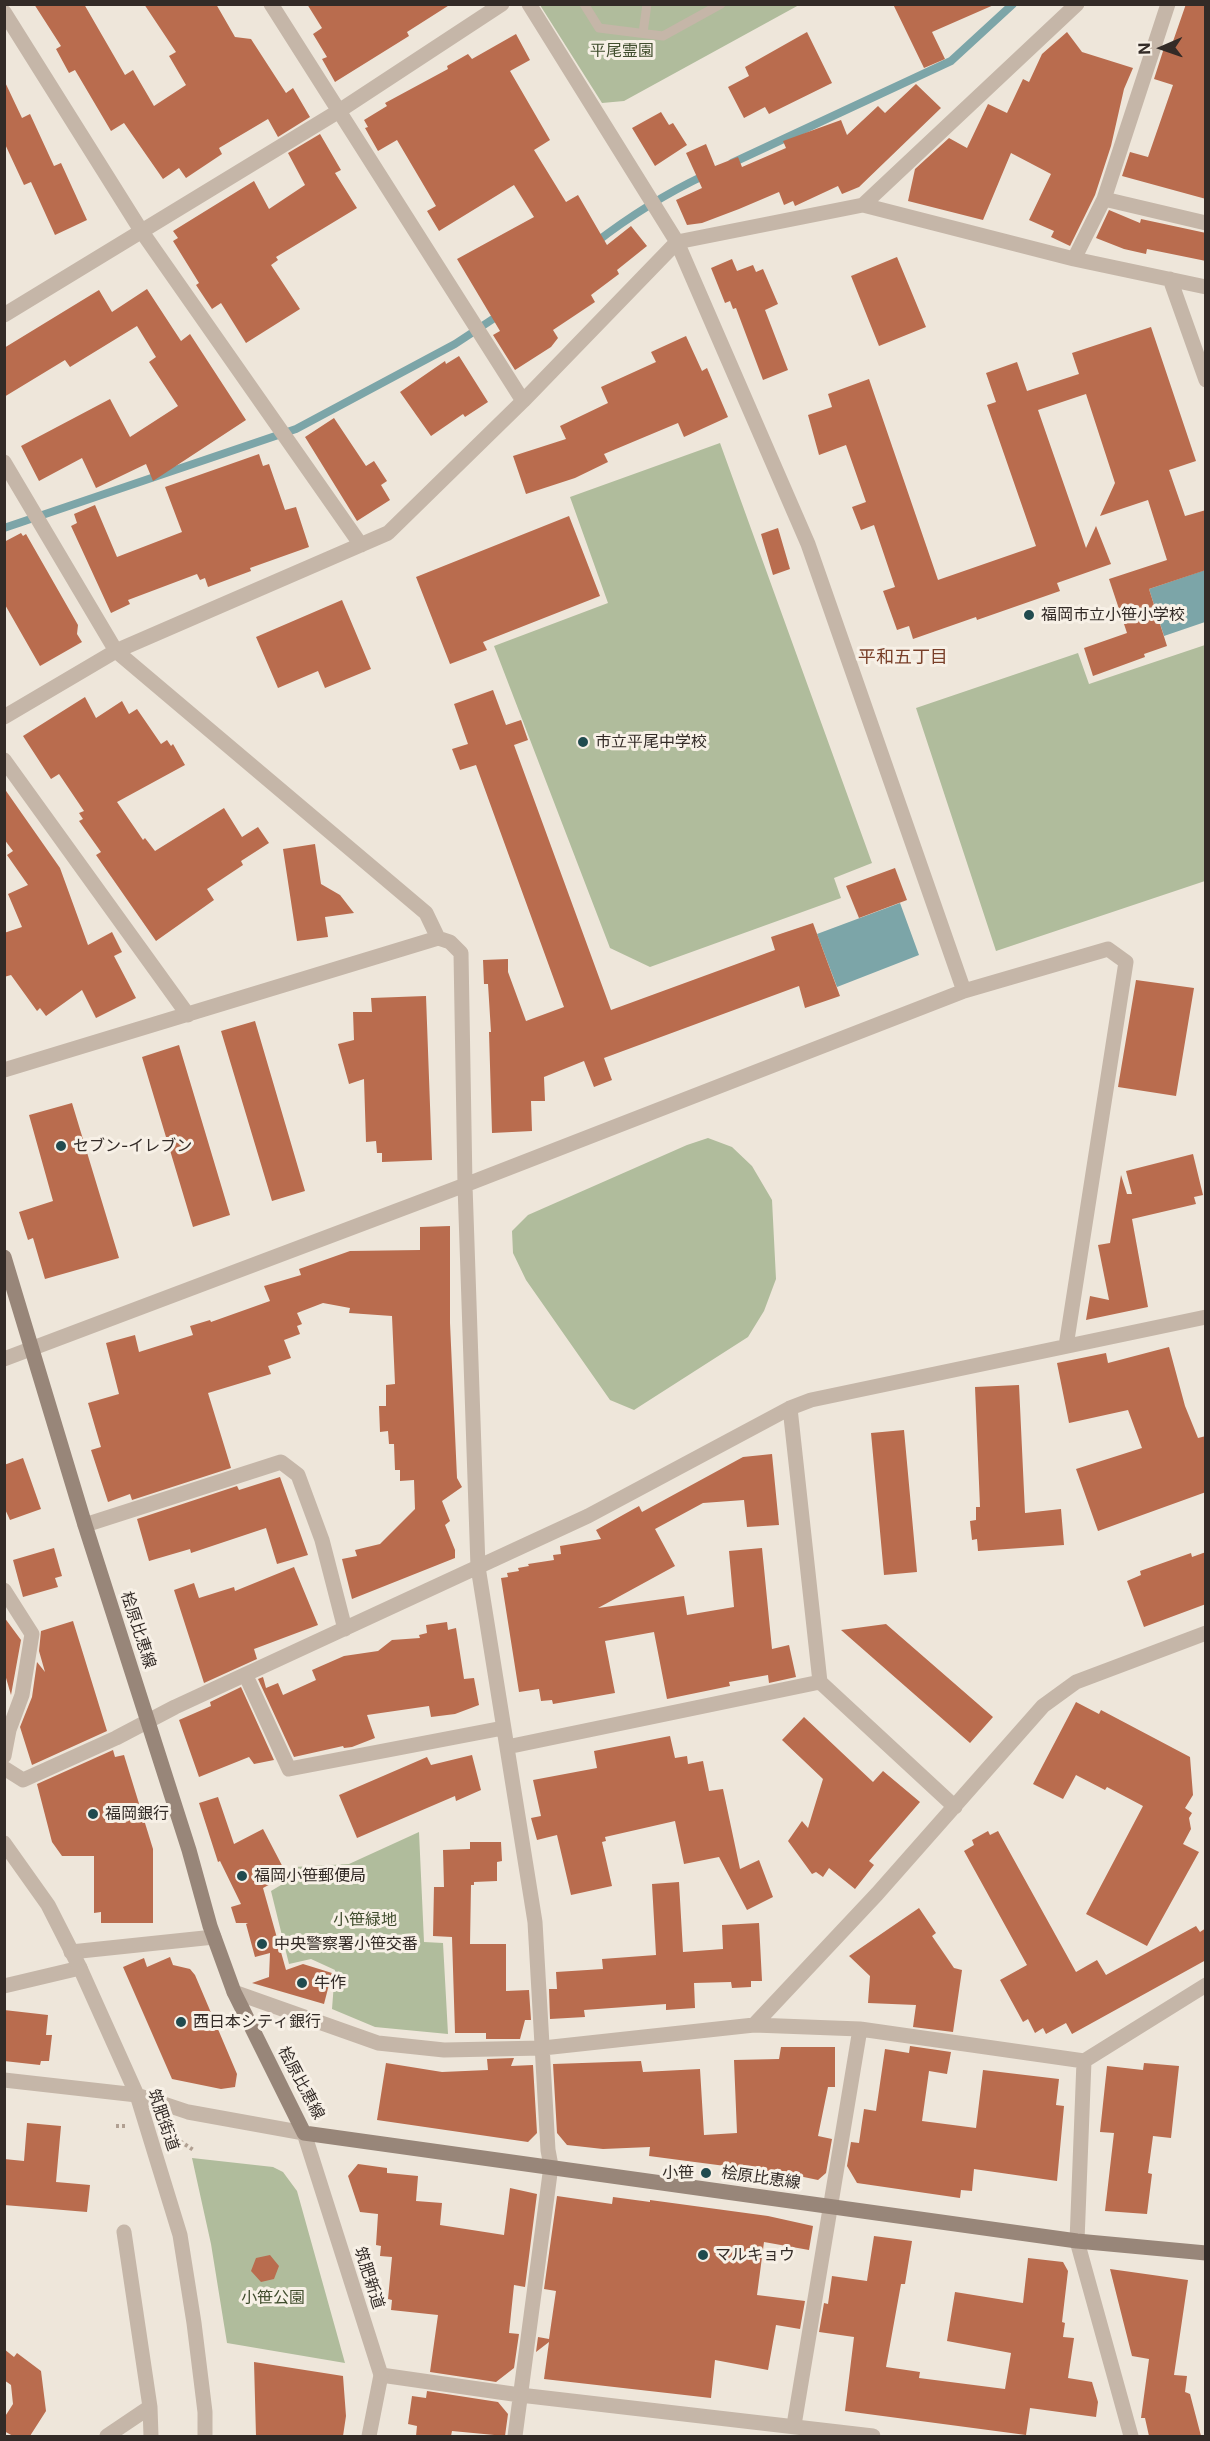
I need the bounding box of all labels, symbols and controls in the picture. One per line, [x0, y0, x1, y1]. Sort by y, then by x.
north arrow [1132, 18, 1192, 78]
park label: 平尾霊園 [590, 41, 654, 61]
text: N [1134, 42, 1154, 55]
place label: 福岡市立小笹小学校 [1041, 605, 1185, 625]
marker: 福岡市立小笹小学校 [1022, 608, 1036, 622]
district label: 平和五丁目 [858, 647, 948, 669]
place label: 市立平尾中学校 [595, 732, 707, 752]
marker: 市立平尾中学校 [576, 735, 590, 749]
place label: セブン-イレブン [73, 1136, 192, 1156]
marker: セブン-イレブン [54, 1139, 68, 1153]
street label: 桧原比恵線 [117, 1589, 159, 1671]
place label: 福岡銀行 [105, 1804, 169, 1824]
marker: 福岡銀行 [86, 1807, 100, 1821]
place label: 福岡小笹郵便局 [254, 1866, 366, 1886]
marker: 福岡小笹郵便局 [235, 1869, 249, 1883]
park label: 小笹緑地 [333, 1910, 397, 1930]
place label: 中央警察署小笹交番 [274, 1934, 418, 1954]
marker: 中央警察署小笹交番 [255, 1937, 269, 1951]
place label: 牛作 [314, 1973, 346, 1993]
marker: 牛作 [295, 1976, 309, 1990]
place label: 西日本シティ銀行 [193, 2012, 321, 2032]
marker: 西日本シティ銀行 [174, 2015, 188, 2029]
street label: 桧原比恵線 [274, 2043, 328, 2123]
street label: 筑肥街道 [144, 2087, 182, 2153]
place label: 小笹 [662, 2163, 694, 2183]
street label: 桧原比恵線 [720, 2163, 802, 2193]
marker: 小笹 [699, 2166, 713, 2180]
street label: 筑肥新道 [350, 2245, 388, 2311]
place label: マルキョウ [715, 2245, 795, 2265]
marker: マルキョウ [696, 2248, 710, 2262]
park label: 小笹公園 [241, 2288, 305, 2308]

